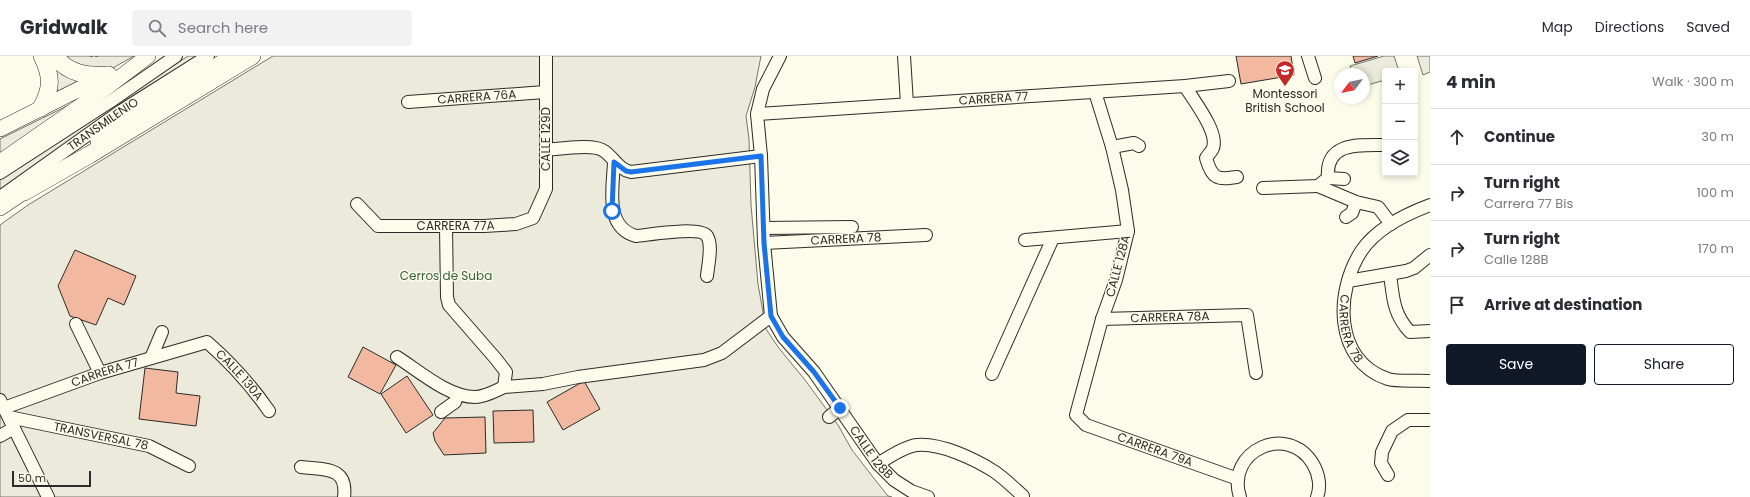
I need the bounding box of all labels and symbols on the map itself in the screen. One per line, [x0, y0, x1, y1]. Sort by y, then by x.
school or university icon: Montessori British School [1274, 59, 1296, 87]
north arrow [1334, 68, 1370, 104]
street label: CARRERA 76A [437, 85, 517, 108]
place label: Montessori British School [1245, 85, 1325, 116]
street label: CARRERA 77 [958, 87, 1029, 109]
street label: TRANSMILENIO [64, 93, 141, 155]
street label: CALLE 129D [537, 107, 554, 171]
route start [603, 202, 621, 220]
street label: CARRERA 77A [417, 216, 495, 234]
street label: CARRERA 78 [810, 228, 882, 249]
street label: CALLE 128A [1101, 233, 1134, 299]
park label: Cerros de Suba [400, 267, 492, 284]
street label: CARRERA 78 [1336, 293, 1367, 366]
street label: CARRERA 78A [1130, 307, 1210, 326]
street label: CALLE 130A [212, 345, 267, 404]
street label: CARRERA 77 [69, 353, 141, 391]
route end [831, 399, 849, 417]
street label: TRANSVERSAL 78 [52, 417, 150, 454]
street label: CALLE 128B [846, 422, 897, 482]
street label: CARRERA 79A [1115, 428, 1195, 470]
scale bar [12, 469, 91, 488]

